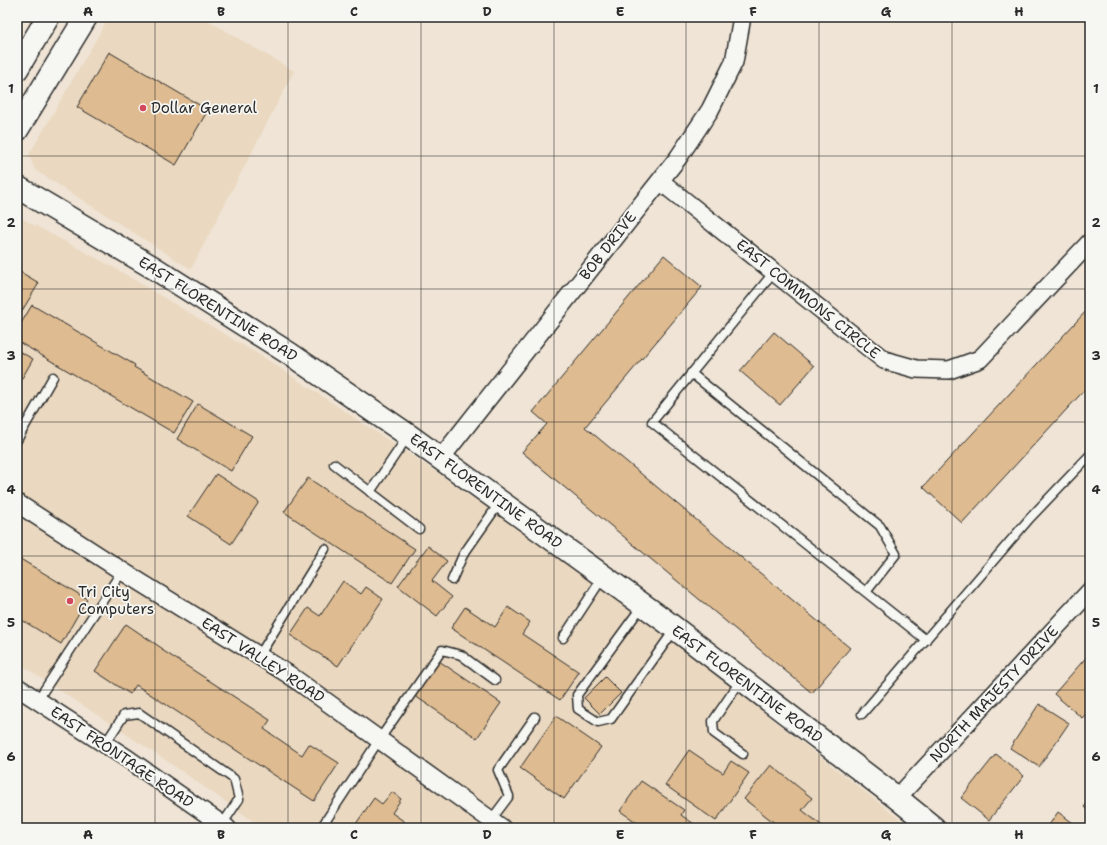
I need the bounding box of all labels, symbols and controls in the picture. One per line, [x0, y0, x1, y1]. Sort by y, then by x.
text: A [83, 3, 93, 20]
text: B [217, 3, 225, 20]
text: C [350, 3, 358, 20]
text: D [482, 3, 492, 20]
text: E [616, 3, 625, 20]
text: F [749, 3, 757, 20]
text: G [881, 3, 892, 20]
text: H [1014, 3, 1024, 20]
text: 1 [8, 80, 14, 97]
text: 1 [1093, 80, 1099, 97]
place label: Dollar General [151, 98, 257, 118]
marker: Dollar General [138, 103, 148, 113]
street label: BOB DRIVE [575, 208, 641, 284]
text: 2 [6, 214, 16, 231]
text: 2 [1091, 214, 1101, 231]
street label: EAST COMMONS CIRCLE [732, 235, 884, 363]
street label: EAST FLORENTINE ROAD [135, 252, 302, 366]
text: 3 [6, 347, 16, 364]
text: 3 [1091, 347, 1101, 364]
street label: EAST FLORENTINE ROAD [406, 429, 566, 553]
text: 4 [6, 481, 16, 498]
text: 4 [1091, 481, 1101, 498]
place label: Tri City Computers [78, 582, 154, 619]
marker: Tri City Computers [65, 596, 75, 606]
street label: EAST VALLEY ROAD [198, 613, 329, 707]
text: 5 [7, 614, 15, 631]
text: 5 [1092, 614, 1100, 631]
street label: EAST FLORENTINE ROAD [667, 621, 827, 747]
street label: NORTH MAJESTY DRIVE [925, 621, 1063, 767]
street label: EAST FRONTAGE ROAD [47, 702, 198, 812]
text: 6 [6, 748, 16, 765]
text: 6 [1091, 748, 1101, 765]
text: A [83, 826, 93, 843]
text: B [217, 826, 225, 843]
text: C [350, 826, 358, 843]
text: D [482, 826, 492, 843]
text: E [616, 826, 625, 843]
text: F [749, 826, 757, 843]
text: G [881, 826, 892, 843]
text: H [1014, 826, 1024, 843]

